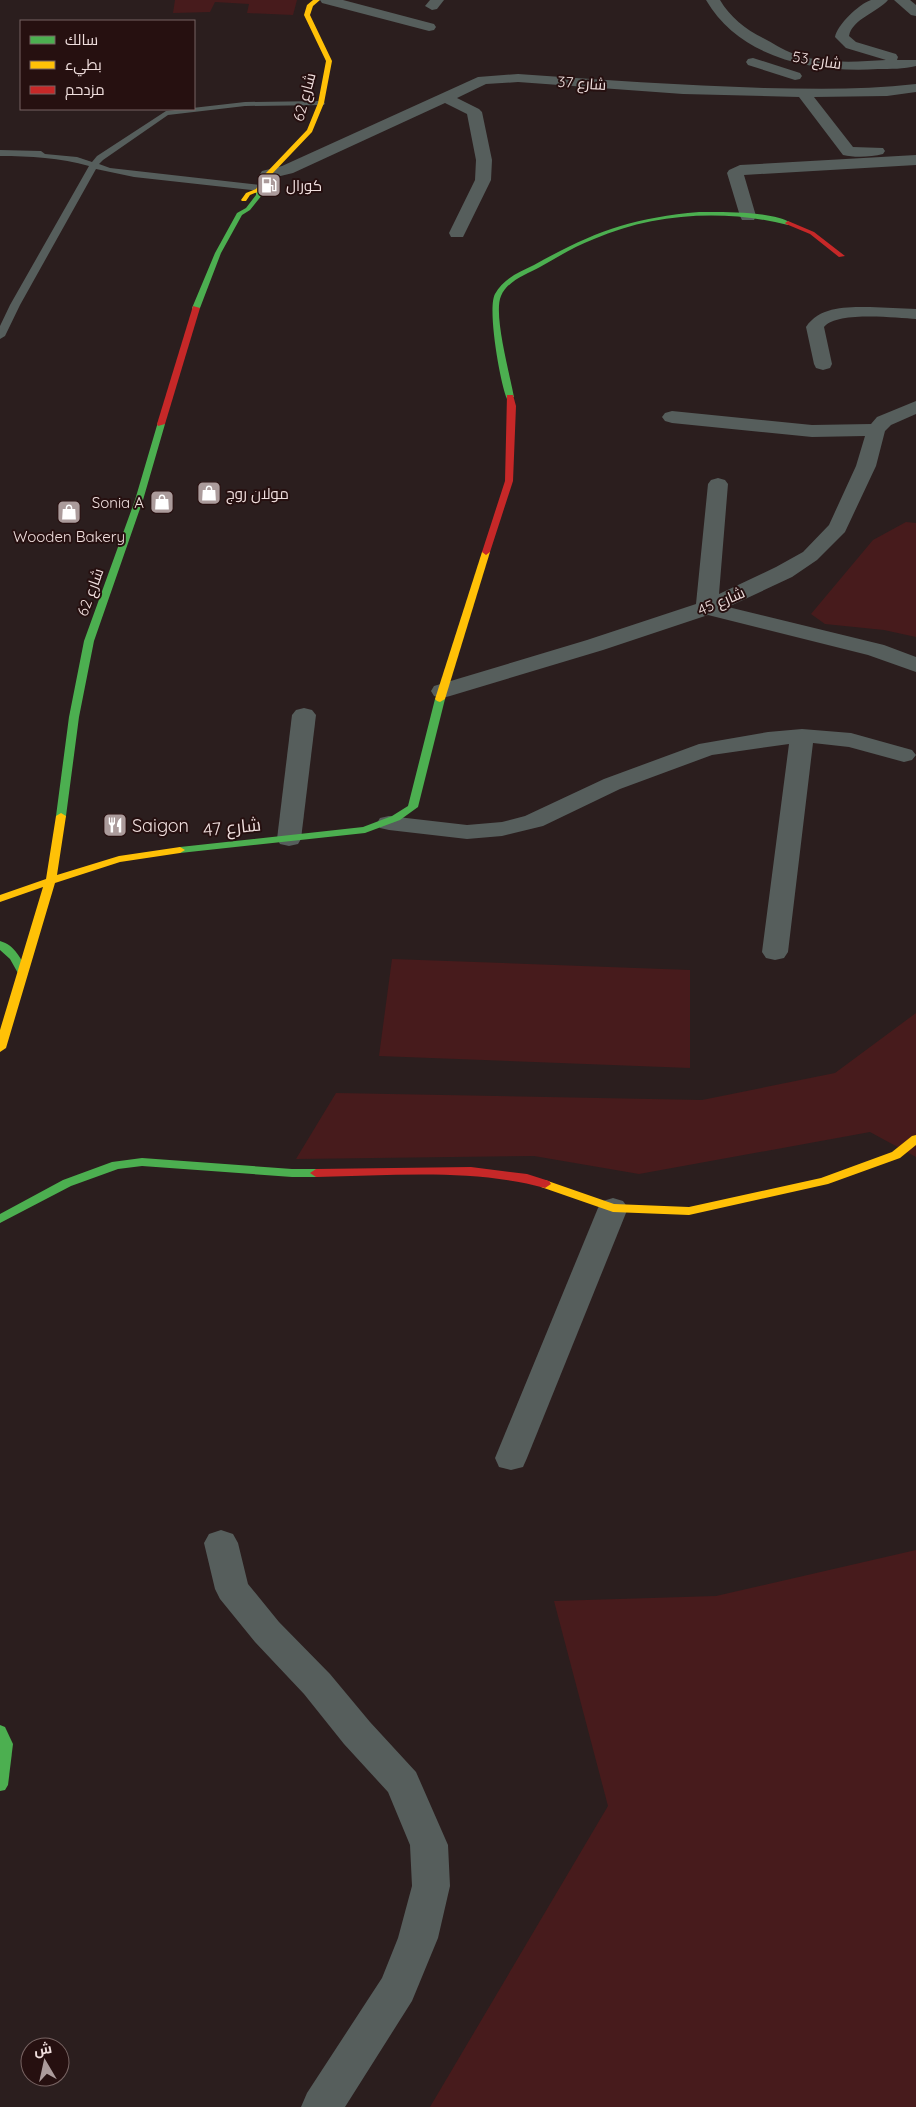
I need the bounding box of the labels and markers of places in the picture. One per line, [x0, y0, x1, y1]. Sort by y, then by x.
fuel station icon: كورال [256, 172, 282, 198]
place label: كورال [286, 176, 322, 195]
shop icon: مولان روج [196, 480, 222, 506]
place label: مولان روج [226, 484, 289, 505]
shop icon: Sonia A [149, 489, 175, 515]
place label: Sonia A [92, 493, 144, 512]
shop icon: Wooden Bakery [56, 499, 82, 525]
place label: Wooden Bakery [13, 527, 125, 546]
restaurant icon: Saigon [102, 812, 128, 838]
place label: Saigon [132, 814, 189, 837]

